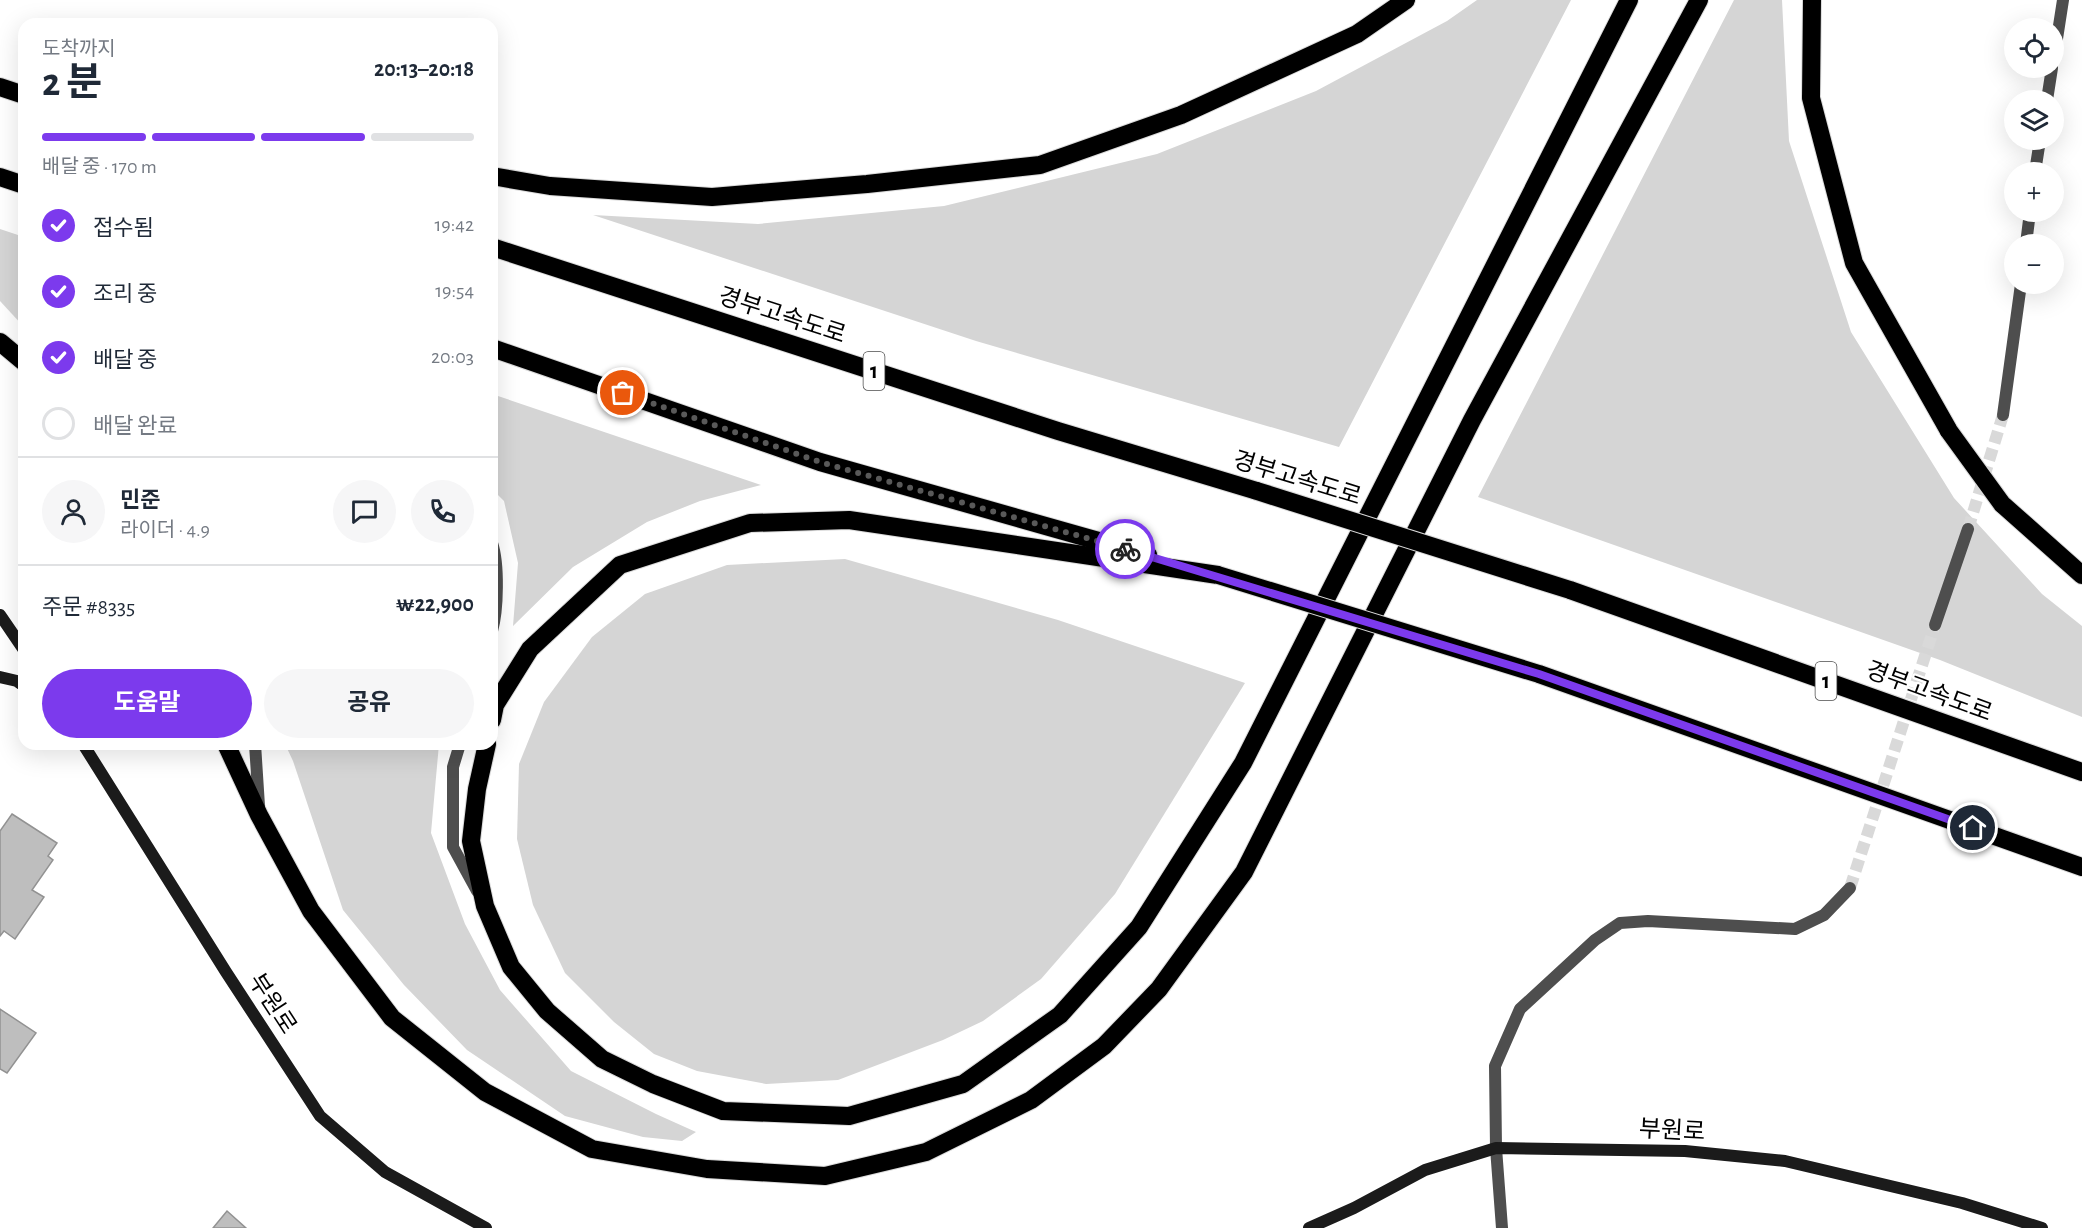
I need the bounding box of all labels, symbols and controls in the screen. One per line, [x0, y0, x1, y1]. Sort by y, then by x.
map controls [2004, 18, 2064, 294]
button: locate [2004, 18, 2064, 78]
text: 도착까지 [42, 39, 116, 59]
text: 20:13–20:18 [374, 58, 474, 80]
text: 2 분 [42, 64, 102, 103]
button: layers [2004, 90, 2064, 150]
text: 배달 중 · 170 m [42, 157, 157, 177]
button: + [2004, 162, 2064, 222]
icon: check [42, 209, 75, 242]
text: 19:42 [434, 215, 474, 235]
text: 접수됨 [93, 217, 154, 239]
button: − [2004, 234, 2064, 294]
icon: check [42, 275, 75, 308]
text: 19:54 [435, 281, 474, 301]
text: 조리 중 [93, 283, 157, 305]
street label: 경부고속도로 [715, 283, 849, 348]
icon: check [42, 341, 75, 374]
text: 20:03 [431, 347, 474, 367]
text: 배달 중 [93, 349, 157, 371]
road number: 1 [864, 352, 884, 390]
pin [597, 367, 648, 418]
icon: bag [606, 376, 639, 409]
text: 배달 완료 [93, 415, 178, 437]
street label: 경부고속도로 [1230, 447, 1364, 510]
button: person [42, 480, 105, 543]
button: chat [333, 480, 396, 543]
button: phone [411, 480, 474, 543]
text: 민준 [120, 489, 160, 511]
courier [1095, 519, 1155, 579]
text: 라이더 · 4.9 [120, 520, 210, 540]
icon: bike [1109, 533, 1142, 566]
text: ₩22,900 [396, 593, 474, 615]
text: 주문 #8335 [42, 596, 135, 618]
street label: 경부고속도로 [1863, 657, 1996, 726]
road number: 1 [1816, 662, 1836, 700]
button: 도움말 [42, 669, 252, 738]
button: 공유 [264, 669, 474, 738]
pin [1947, 802, 1998, 853]
icon: home [1956, 811, 1989, 844]
street label: 부원로 [244, 969, 301, 1038]
street label: 부원로 [1638, 1116, 1706, 1145]

